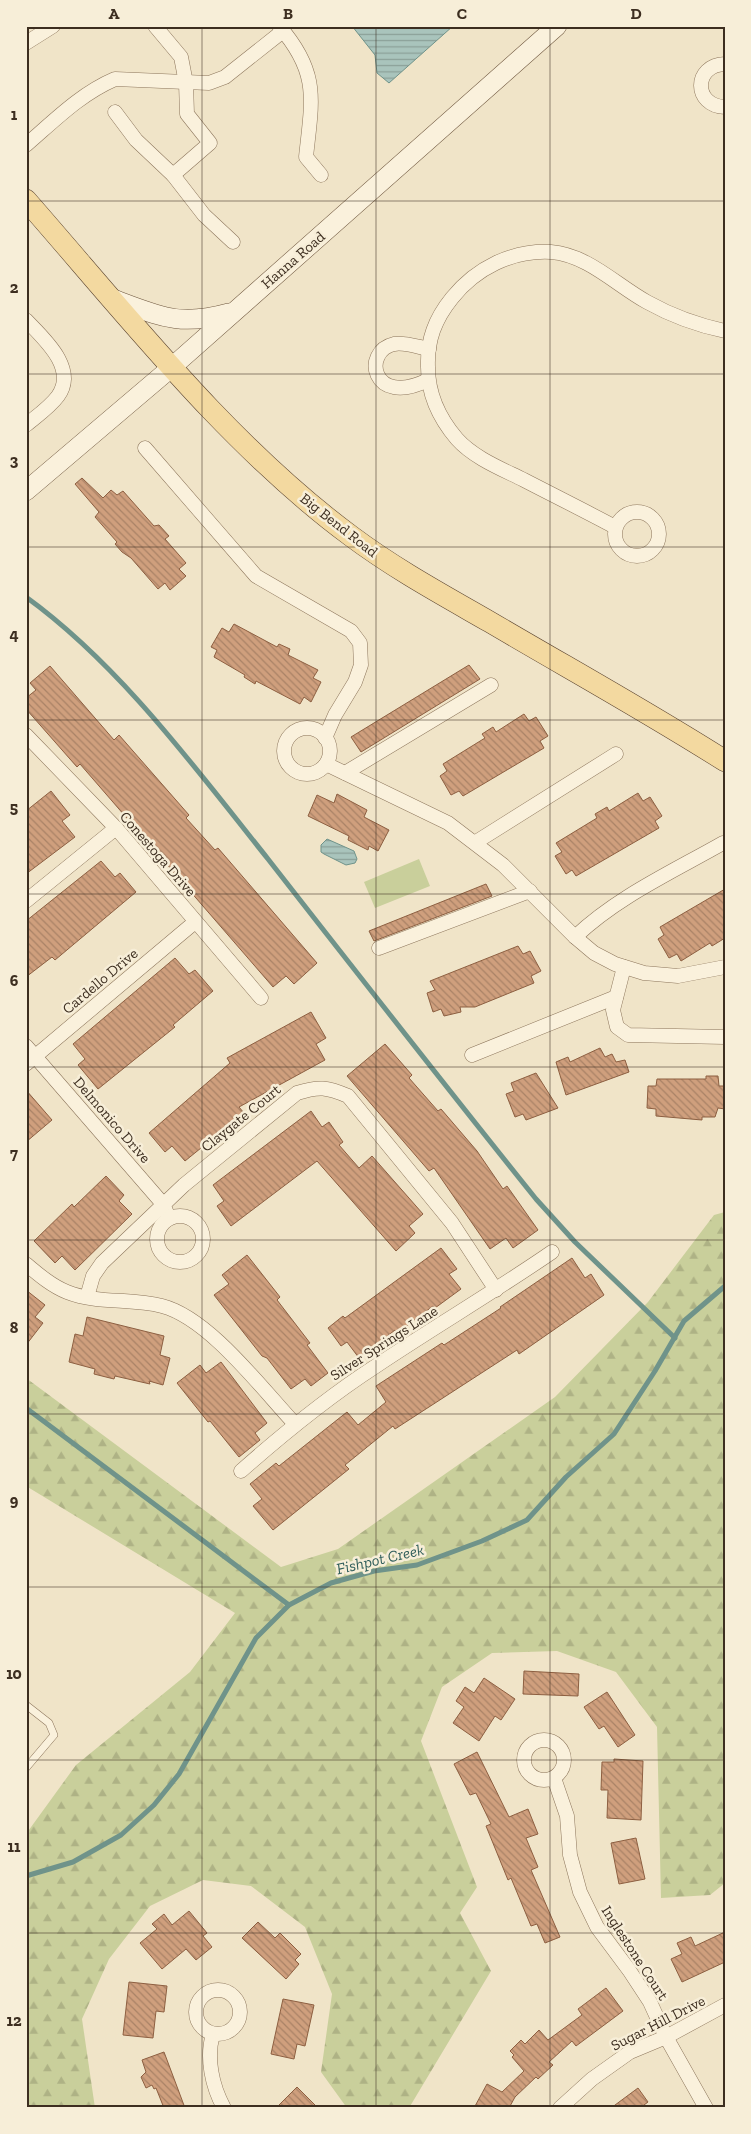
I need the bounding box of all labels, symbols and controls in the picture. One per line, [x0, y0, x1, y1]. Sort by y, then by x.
text: A [109, 4, 120, 23]
text: B [283, 4, 293, 23]
text: C [457, 4, 467, 23]
text: D [630, 4, 642, 23]
text: 1 [11, 105, 18, 124]
street label: Hanna Road [257, 227, 329, 293]
text: 2 [10, 278, 19, 297]
text: 3 [10, 451, 19, 470]
street label: Big Bend Road [297, 489, 382, 561]
text: 4 [9, 625, 19, 644]
text: 5 [10, 798, 18, 817]
street label: Conestoga Drive [116, 808, 200, 900]
street label: Cardello Drive [59, 944, 141, 1018]
text: 6 [10, 971, 19, 990]
street label: Delmonico Drive [70, 1073, 154, 1167]
street label: Claygate Court [198, 1080, 285, 1156]
text: 7 [10, 1144, 18, 1163]
street label: Silver Springs Lane [327, 1302, 441, 1384]
text: 8 [10, 1318, 19, 1337]
text: 9 [10, 1491, 19, 1510]
water label: Fishpot Creek [334, 1540, 426, 1578]
text: 10 [6, 1664, 22, 1683]
text: 11 [8, 1837, 21, 1856]
street label: Inglestone Court [598, 1902, 673, 2004]
street label: Sugar Hill Drive [608, 1991, 708, 2055]
text: 12 [6, 2011, 22, 2030]

